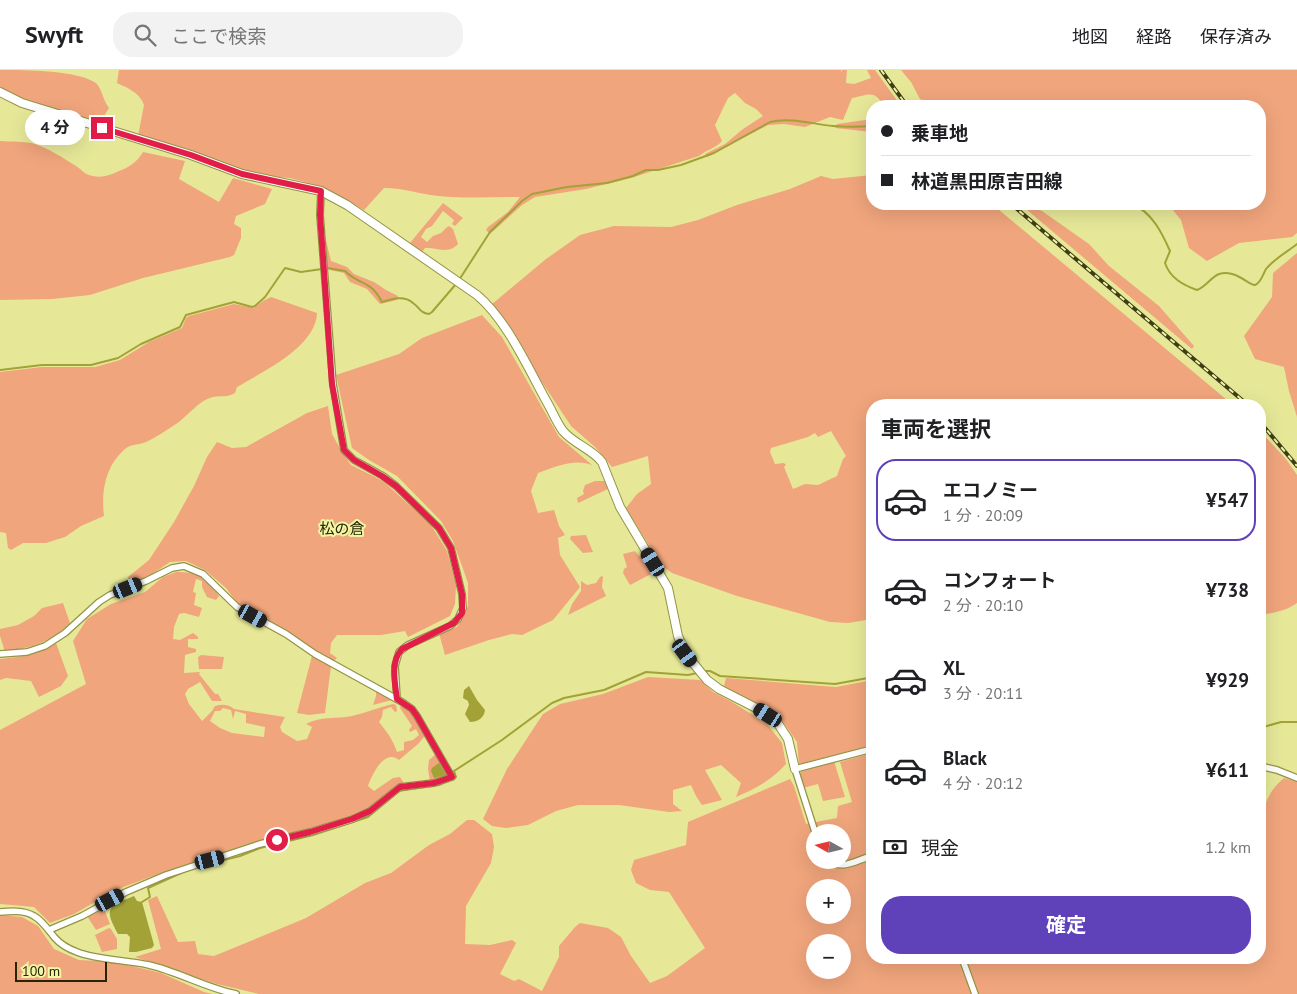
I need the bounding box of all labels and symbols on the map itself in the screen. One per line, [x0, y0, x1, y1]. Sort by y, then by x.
callout: 4 分 [24, 110, 84, 146]
route end [91, 117, 113, 139]
district label: 松の倉 [319, 519, 365, 538]
car [638, 545, 667, 579]
car [111, 575, 144, 601]
car [236, 602, 269, 630]
car [670, 636, 699, 670]
car [751, 701, 784, 729]
north arrow [806, 824, 851, 869]
route start [266, 829, 288, 851]
car [193, 849, 226, 871]
car [93, 886, 126, 914]
scale bar [15, 959, 108, 982]

